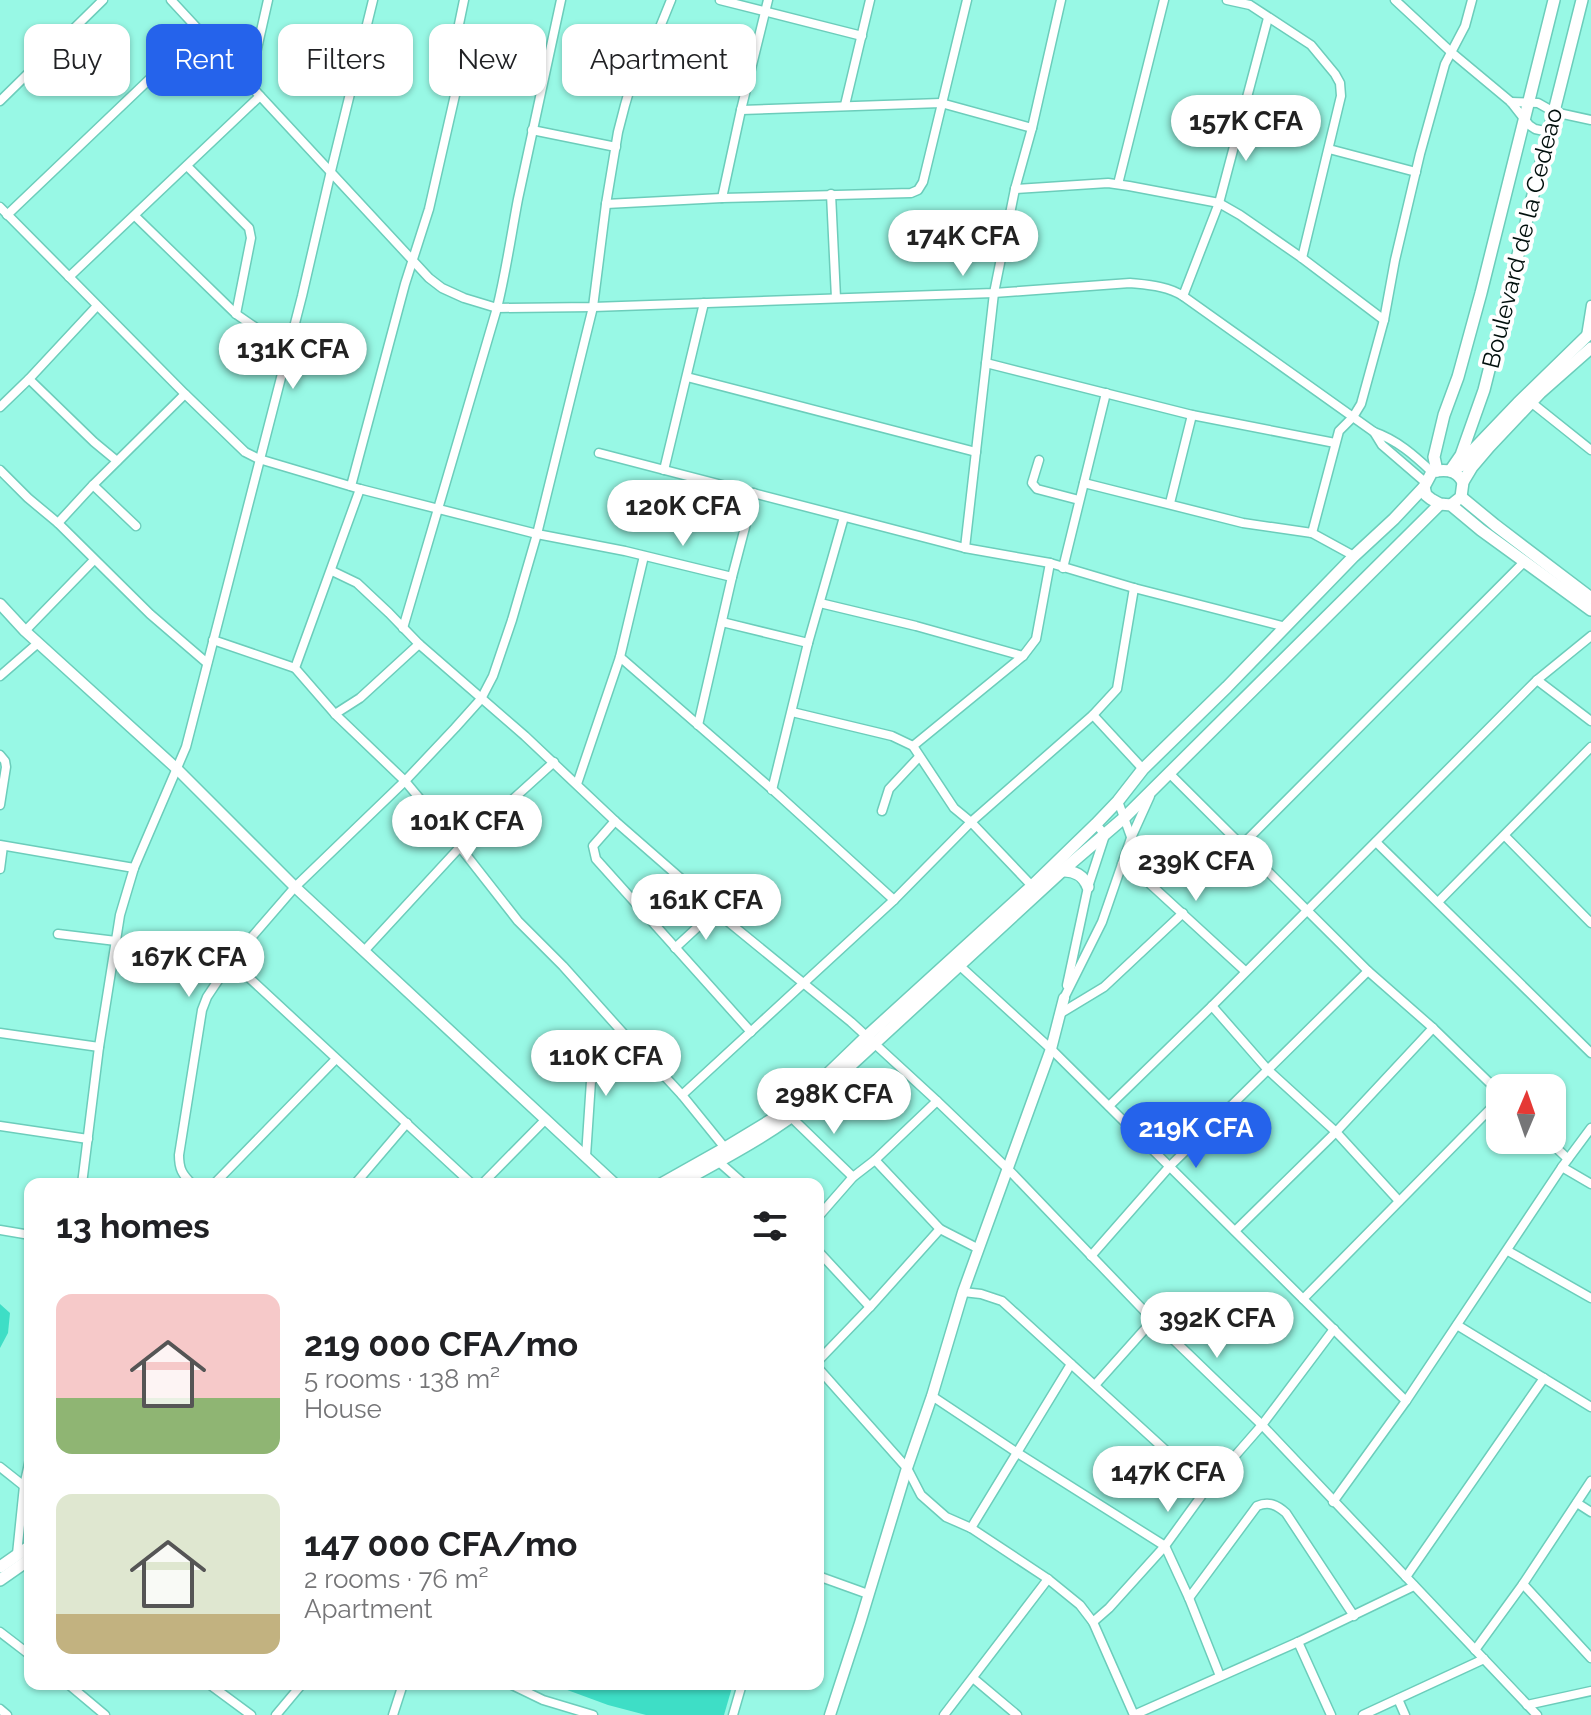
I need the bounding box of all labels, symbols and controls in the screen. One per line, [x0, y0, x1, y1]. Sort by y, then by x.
chip: Buy [24, 24, 130, 96]
chip: Rent [146, 24, 262, 96]
chip: Filters [278, 24, 413, 96]
chip: New [429, 24, 546, 96]
chip: Apartment [562, 24, 756, 96]
pin: 157K CFA [1163, 95, 1329, 163]
street label: Boulevard de la Cedeao [1476, 105, 1568, 371]
text: 157K CFA [1189, 106, 1303, 136]
pin: 174K CFA [880, 210, 1046, 278]
text: 174K CFA [906, 221, 1020, 251]
pin: 131K CFA [210, 323, 376, 391]
text: 131K CFA [237, 334, 349, 364]
pin: 120K CFA [600, 480, 766, 548]
text: 120K CFA [625, 491, 741, 521]
pin: 101K CFA [384, 795, 550, 863]
text: 101K CFA [410, 806, 524, 836]
pin: 239K CFA [1113, 835, 1279, 903]
text: 239K CFA [1138, 846, 1254, 876]
pin: 161K CFA [623, 874, 789, 942]
text: 161K CFA [649, 885, 763, 915]
pin: 167K CFA [106, 931, 272, 999]
text: 167K CFA [131, 942, 247, 972]
pin: 110K CFA [523, 1030, 689, 1098]
text: 110K CFA [549, 1041, 663, 1071]
pin: 298K CFA [751, 1068, 917, 1136]
north arrow [1486, 1074, 1566, 1154]
map controls [1486, 1074, 1566, 1154]
text: 298K CFA [775, 1079, 893, 1109]
pin: 219K CFA [1113, 1102, 1279, 1170]
text: 219K CFA [1138, 1113, 1254, 1143]
icon: filters [748, 1204, 792, 1248]
text: 13 homes [56, 1206, 210, 1246]
pin: 392K CFA [1134, 1292, 1300, 1360]
text: 392K CFA [1159, 1303, 1275, 1333]
text: 219 000 CFA/mo [304, 1324, 578, 1364]
icon: home [120, 1326, 216, 1422]
text: 5 rooms · 138 m² [304, 1364, 500, 1394]
text: House [304, 1394, 382, 1424]
pin: 147K CFA [1085, 1446, 1251, 1514]
text: 147K CFA [1111, 1457, 1225, 1487]
text: 147 000 CFA/mo [304, 1524, 577, 1564]
icon: home [120, 1526, 216, 1622]
text: 2 rooms · 76 m² [304, 1564, 489, 1594]
text: Apartment [304, 1594, 433, 1624]

